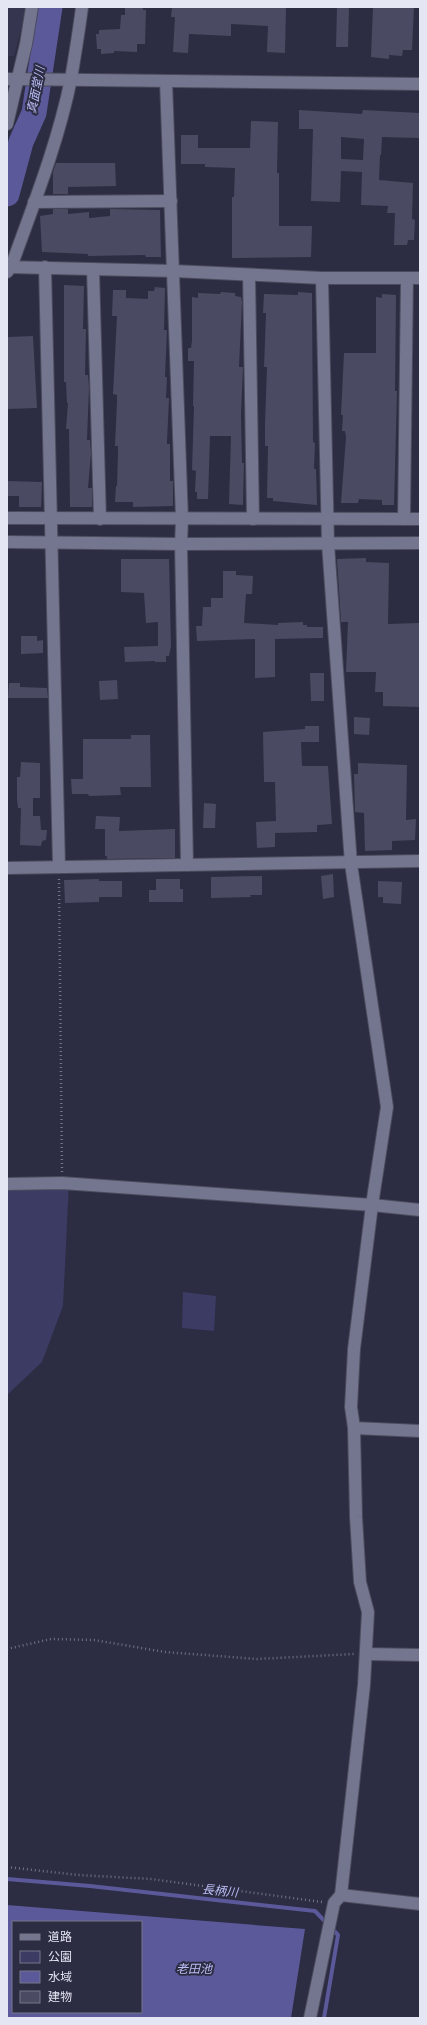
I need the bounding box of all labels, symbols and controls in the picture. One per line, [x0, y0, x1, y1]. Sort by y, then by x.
water label: 真面堂川 [23, 63, 49, 115]
water label: 長柄川 [201, 1880, 241, 1901]
legend [12, 1921, 142, 2013]
text: 道路 [48, 1928, 72, 1945]
text: 公園 [48, 1948, 72, 1965]
water label: 老田池 [176, 1960, 213, 1977]
text: 水域 [48, 1968, 72, 1985]
text: 建物 [48, 1988, 72, 2005]

